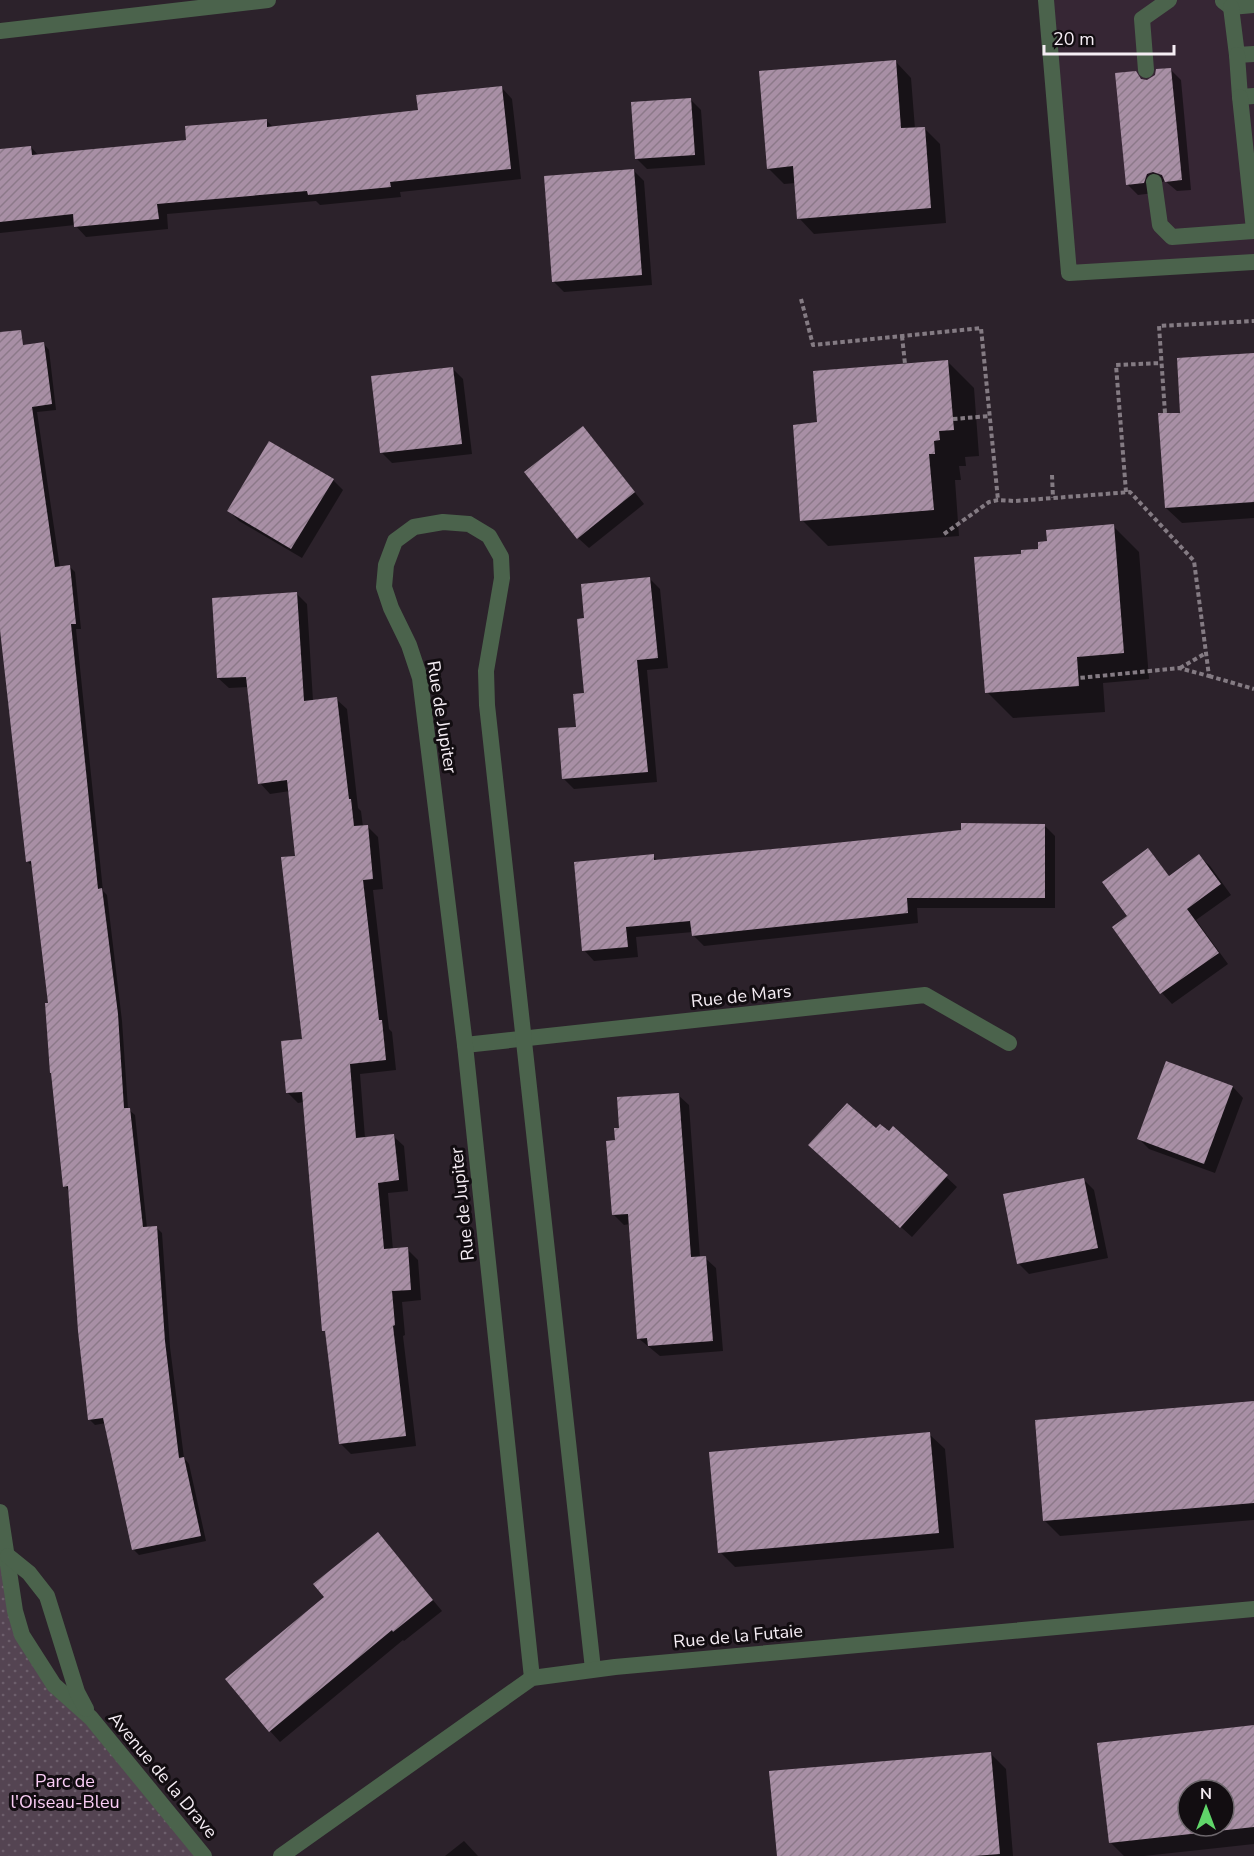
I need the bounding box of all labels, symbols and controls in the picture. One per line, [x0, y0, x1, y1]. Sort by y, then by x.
scale bar [1044, 18, 1174, 56]
text: 20 m [1053, 27, 1095, 51]
street label: Rue de Jupiter [421, 659, 463, 776]
street label: Rue de Mars [690, 979, 792, 1013]
street label: Rue de Jupiter [444, 1146, 480, 1262]
street label: Rue de la Futaie [672, 1618, 804, 1654]
street label: Avenue de la Drave [103, 1707, 223, 1843]
park label: Parc de l'Oiseau-Bleu [10, 1769, 120, 1814]
north arrow [1176, 1778, 1236, 1838]
text: N [1200, 1783, 1212, 1805]

